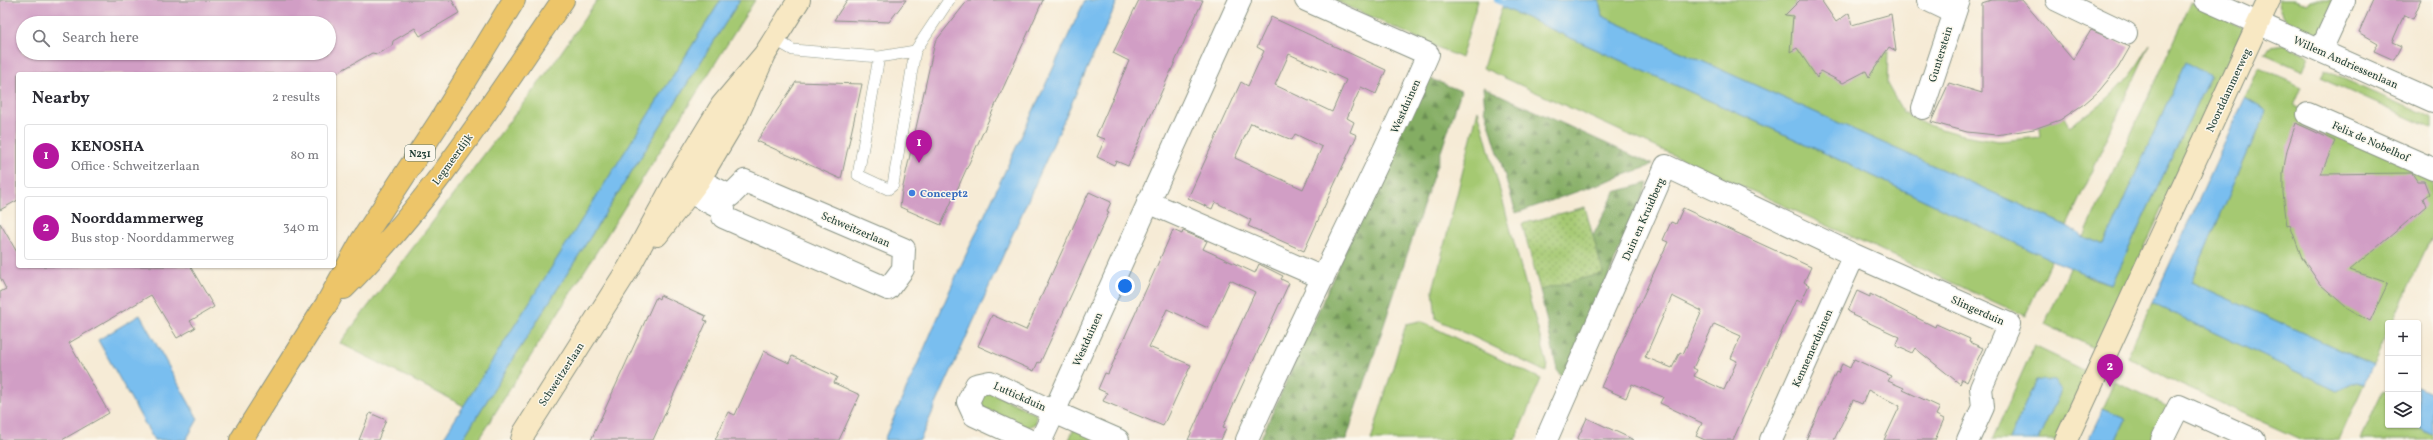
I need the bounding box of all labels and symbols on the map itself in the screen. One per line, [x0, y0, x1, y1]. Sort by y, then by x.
street label: Gunterstein [1926, 24, 1957, 84]
street label: Willem Andriessenlaan [2291, 33, 2401, 93]
street label: Noorddammerweg [2203, 46, 2256, 135]
street label: Westduinen [1388, 77, 1425, 136]
street label: Felix de Nobelhof [2329, 119, 2413, 167]
pin: 1 [906, 130, 932, 163]
street label: Legmeerdijk [429, 131, 477, 189]
road number: N231 [405, 145, 435, 161]
street label: Duin en Kruidberg [1619, 175, 1670, 264]
place label: Concept2 [920, 187, 968, 202]
marker: Concept2 [907, 188, 917, 198]
street label: Schweitzerlaan [819, 209, 893, 252]
your location [1115, 276, 1135, 296]
street label: Slingerduin [1948, 293, 2007, 330]
street label: Kennemerduinen [1789, 307, 1838, 390]
street label: Westduinen [1070, 310, 1107, 369]
street label: Schweitzerlaan [536, 339, 589, 410]
pin: 2 [2097, 354, 2123, 387]
street label: Luttickduin [991, 379, 1048, 416]

